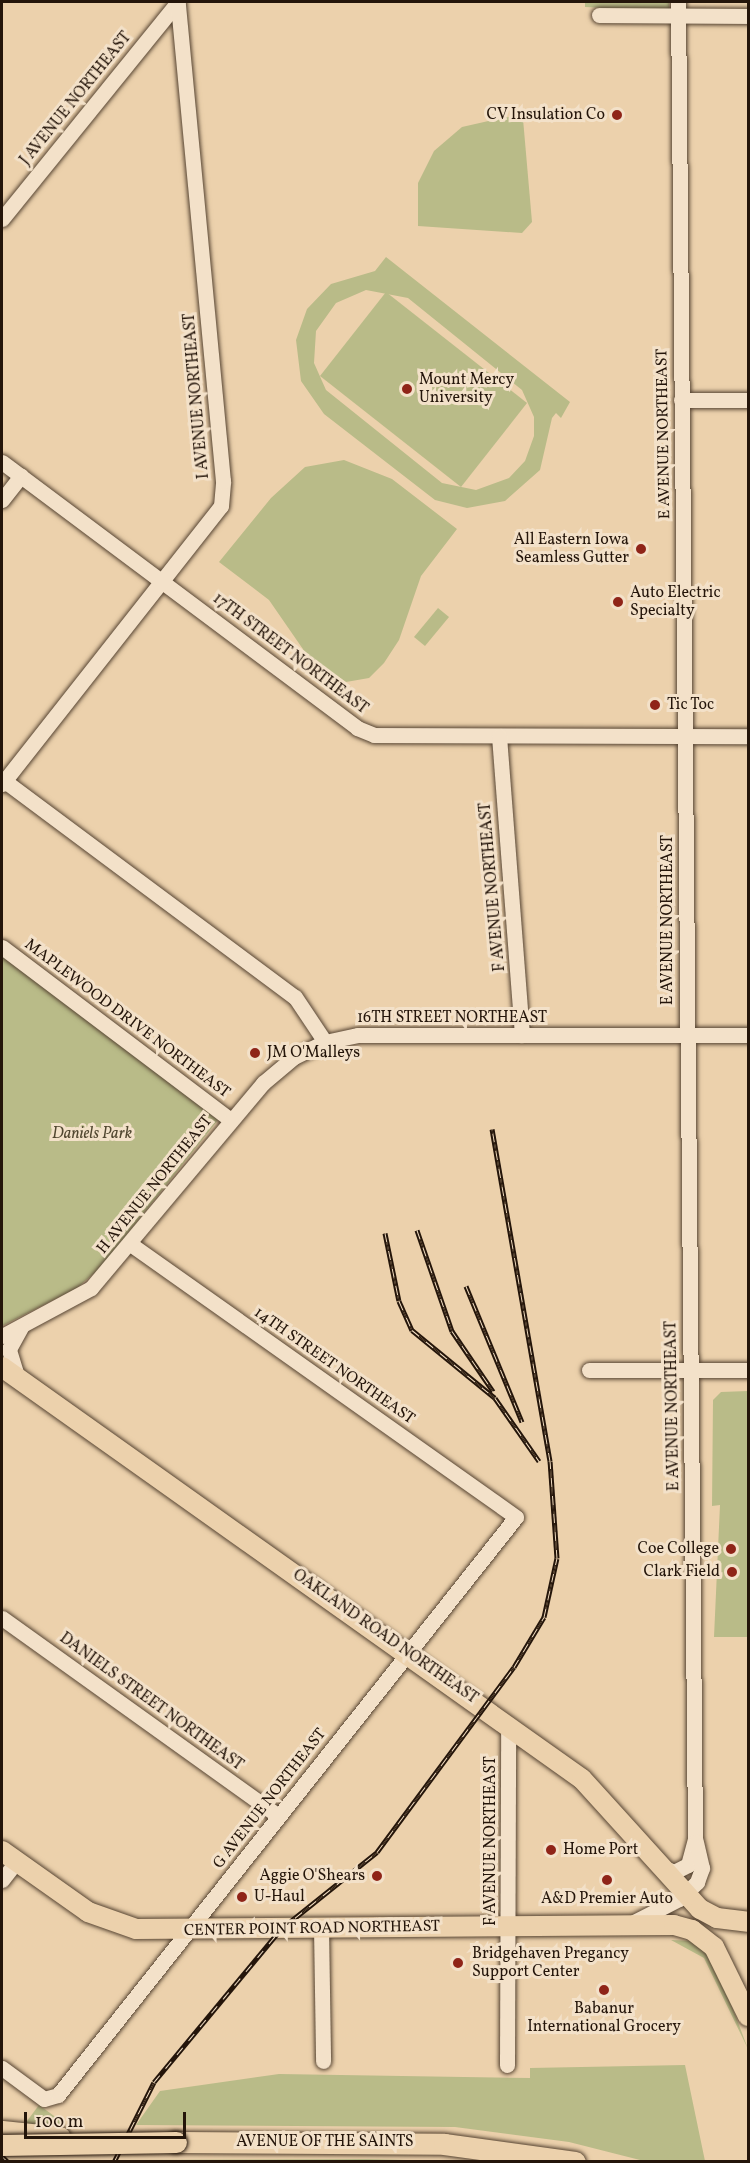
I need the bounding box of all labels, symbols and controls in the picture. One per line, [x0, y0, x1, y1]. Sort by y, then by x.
street label: J AVENUE NORTHEAST [16, 28, 136, 170]
place label: CV Insulation Co [486, 105, 605, 125]
marker: CV Insulation Co [610, 108, 624, 122]
street label: I AVENUE NORTHEAST [180, 312, 214, 480]
street label: E AVENUE NORTHEAST [653, 349, 675, 519]
place label: Mount Mercy University [419, 370, 514, 408]
marker: Mount Mercy University [400, 382, 414, 396]
place label: All Eastern Iowa Seamless Gutter [514, 530, 629, 568]
marker: All Eastern Iowa Seamless Gutter [634, 542, 648, 556]
place label: Auto Electric Specialty [630, 583, 721, 621]
street label: 17TH STREET NORTHEAST [208, 589, 372, 719]
marker: Auto Electric Specialty [611, 595, 625, 609]
place label: Tic Toc [667, 695, 715, 715]
marker: Tic Toc [648, 698, 662, 712]
street label: F AVENUE NORTHEAST [476, 802, 510, 972]
street label: E AVENUE NORTHEAST [658, 835, 678, 1005]
street label: MAPLEWOOD DRIVE NORTHEAST [20, 935, 234, 1103]
street label: 16TH STREET NORTHEAST [357, 1008, 547, 1028]
place label: JM O'Malleys [267, 1043, 360, 1063]
marker: JM O'Malleys [248, 1046, 262, 1060]
street label: H AVENUE NORTHEAST [93, 1112, 217, 1258]
park label: Daniels Park [52, 1124, 132, 1144]
street label: 14TH STREET NORTHEAST [250, 1303, 418, 1429]
street label: E AVENUE NORTHEAST [662, 1321, 684, 1491]
place label: Coe College [638, 1539, 719, 1559]
marker: Coe College [724, 1542, 738, 1556]
place label: Clark Field [643, 1562, 720, 1582]
marker: Clark Field [725, 1565, 739, 1579]
street label: OAKLAND ROAD NORTHEAST [289, 1566, 481, 1708]
street label: DANIELS STREET NORTHEAST [55, 1629, 247, 1775]
street label: G AVENUE NORTHEAST [209, 1725, 331, 1873]
street label: F AVENUE NORTHEAST [481, 1756, 501, 1926]
place label: Home Port [563, 1840, 638, 1860]
marker: Home Port [544, 1843, 558, 1857]
place label: Aggie O'Shears [260, 1866, 365, 1886]
marker: Aggie O'Shears [370, 1869, 384, 1883]
marker: A&D Premier Auto [600, 1873, 614, 1887]
place label: U-Haul [254, 1887, 305, 1907]
place label: A&D Premier Auto [541, 1889, 673, 1909]
marker: U-Haul [235, 1890, 249, 1904]
street label: CENTER POINT ROAD NORTHEAST [183, 1917, 441, 1941]
place label: Bridgehaven Pregancy Support Center [472, 1944, 629, 1982]
marker: Bridgehaven Pregancy Support Center [449, 1954, 467, 1972]
marker: Babanur International Grocery [597, 1983, 611, 1997]
place label: Babanur International Grocery [527, 1999, 681, 2037]
scale bar [27, 2100, 189, 2138]
text: 100 m [35, 2110, 84, 2135]
street label: AVENUE OF THE SAINTS [236, 2132, 414, 2152]

